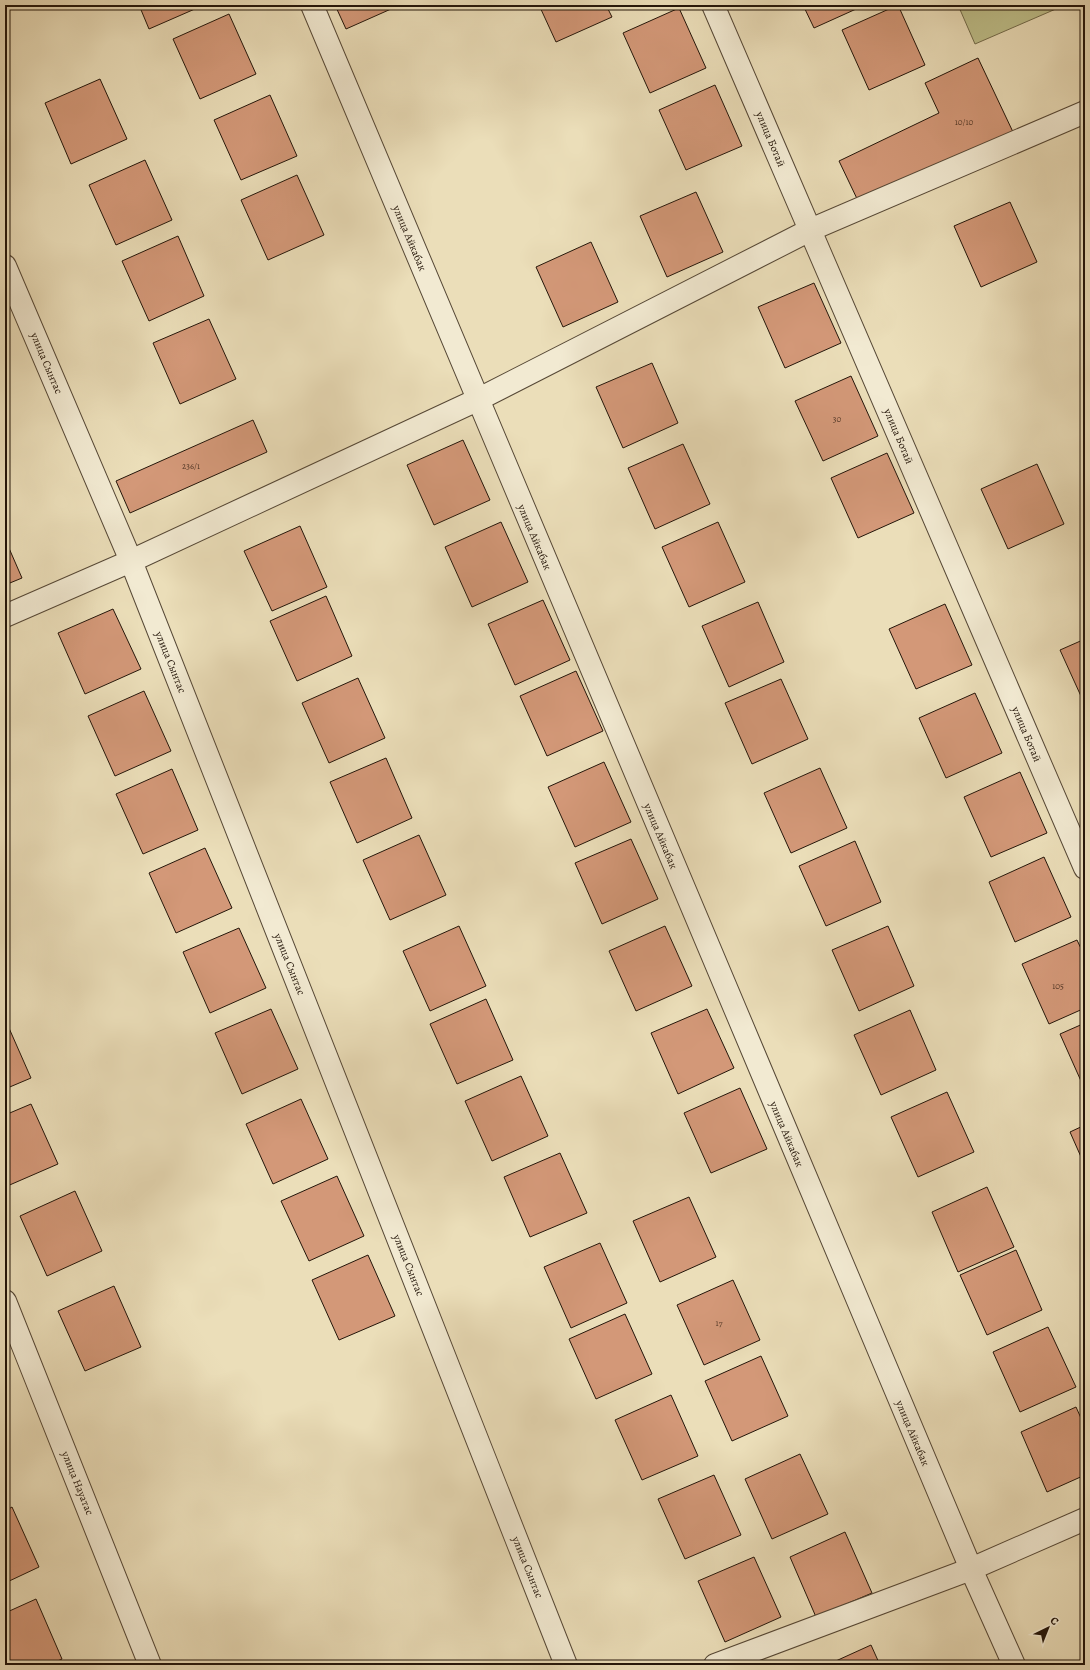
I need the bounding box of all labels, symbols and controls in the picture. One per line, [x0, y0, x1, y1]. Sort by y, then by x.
street label: улица Ботай [752, 108, 789, 169]
house number: 10/10 [955, 116, 974, 128]
street label: улица Айкабак [389, 202, 430, 274]
street label: улица Сынтас [26, 329, 66, 396]
street label: улица Ботай [880, 405, 917, 466]
house number: 30 [833, 413, 841, 425]
house number: 236/1 [182, 460, 200, 472]
street label: улица Айкабак [514, 501, 555, 573]
street label: улица Сынтас [151, 628, 190, 696]
street label: улица Ботай [1008, 703, 1045, 764]
street label: улица Айкабак [640, 800, 681, 872]
street label: улица Сынтас [270, 930, 309, 998]
house number: 105 [1052, 980, 1064, 992]
street label: улица Айкабак [766, 1098, 807, 1170]
street label: улица Сынтас [389, 1231, 428, 1299]
house number: 17 [716, 1317, 723, 1329]
street label: улица Айкабак [892, 1397, 933, 1469]
street label: улица Науатас [58, 1448, 97, 1518]
street label: улица Сынтас [508, 1533, 547, 1601]
north arrow [1028, 1608, 1068, 1648]
text: С [1047, 1613, 1062, 1629]

